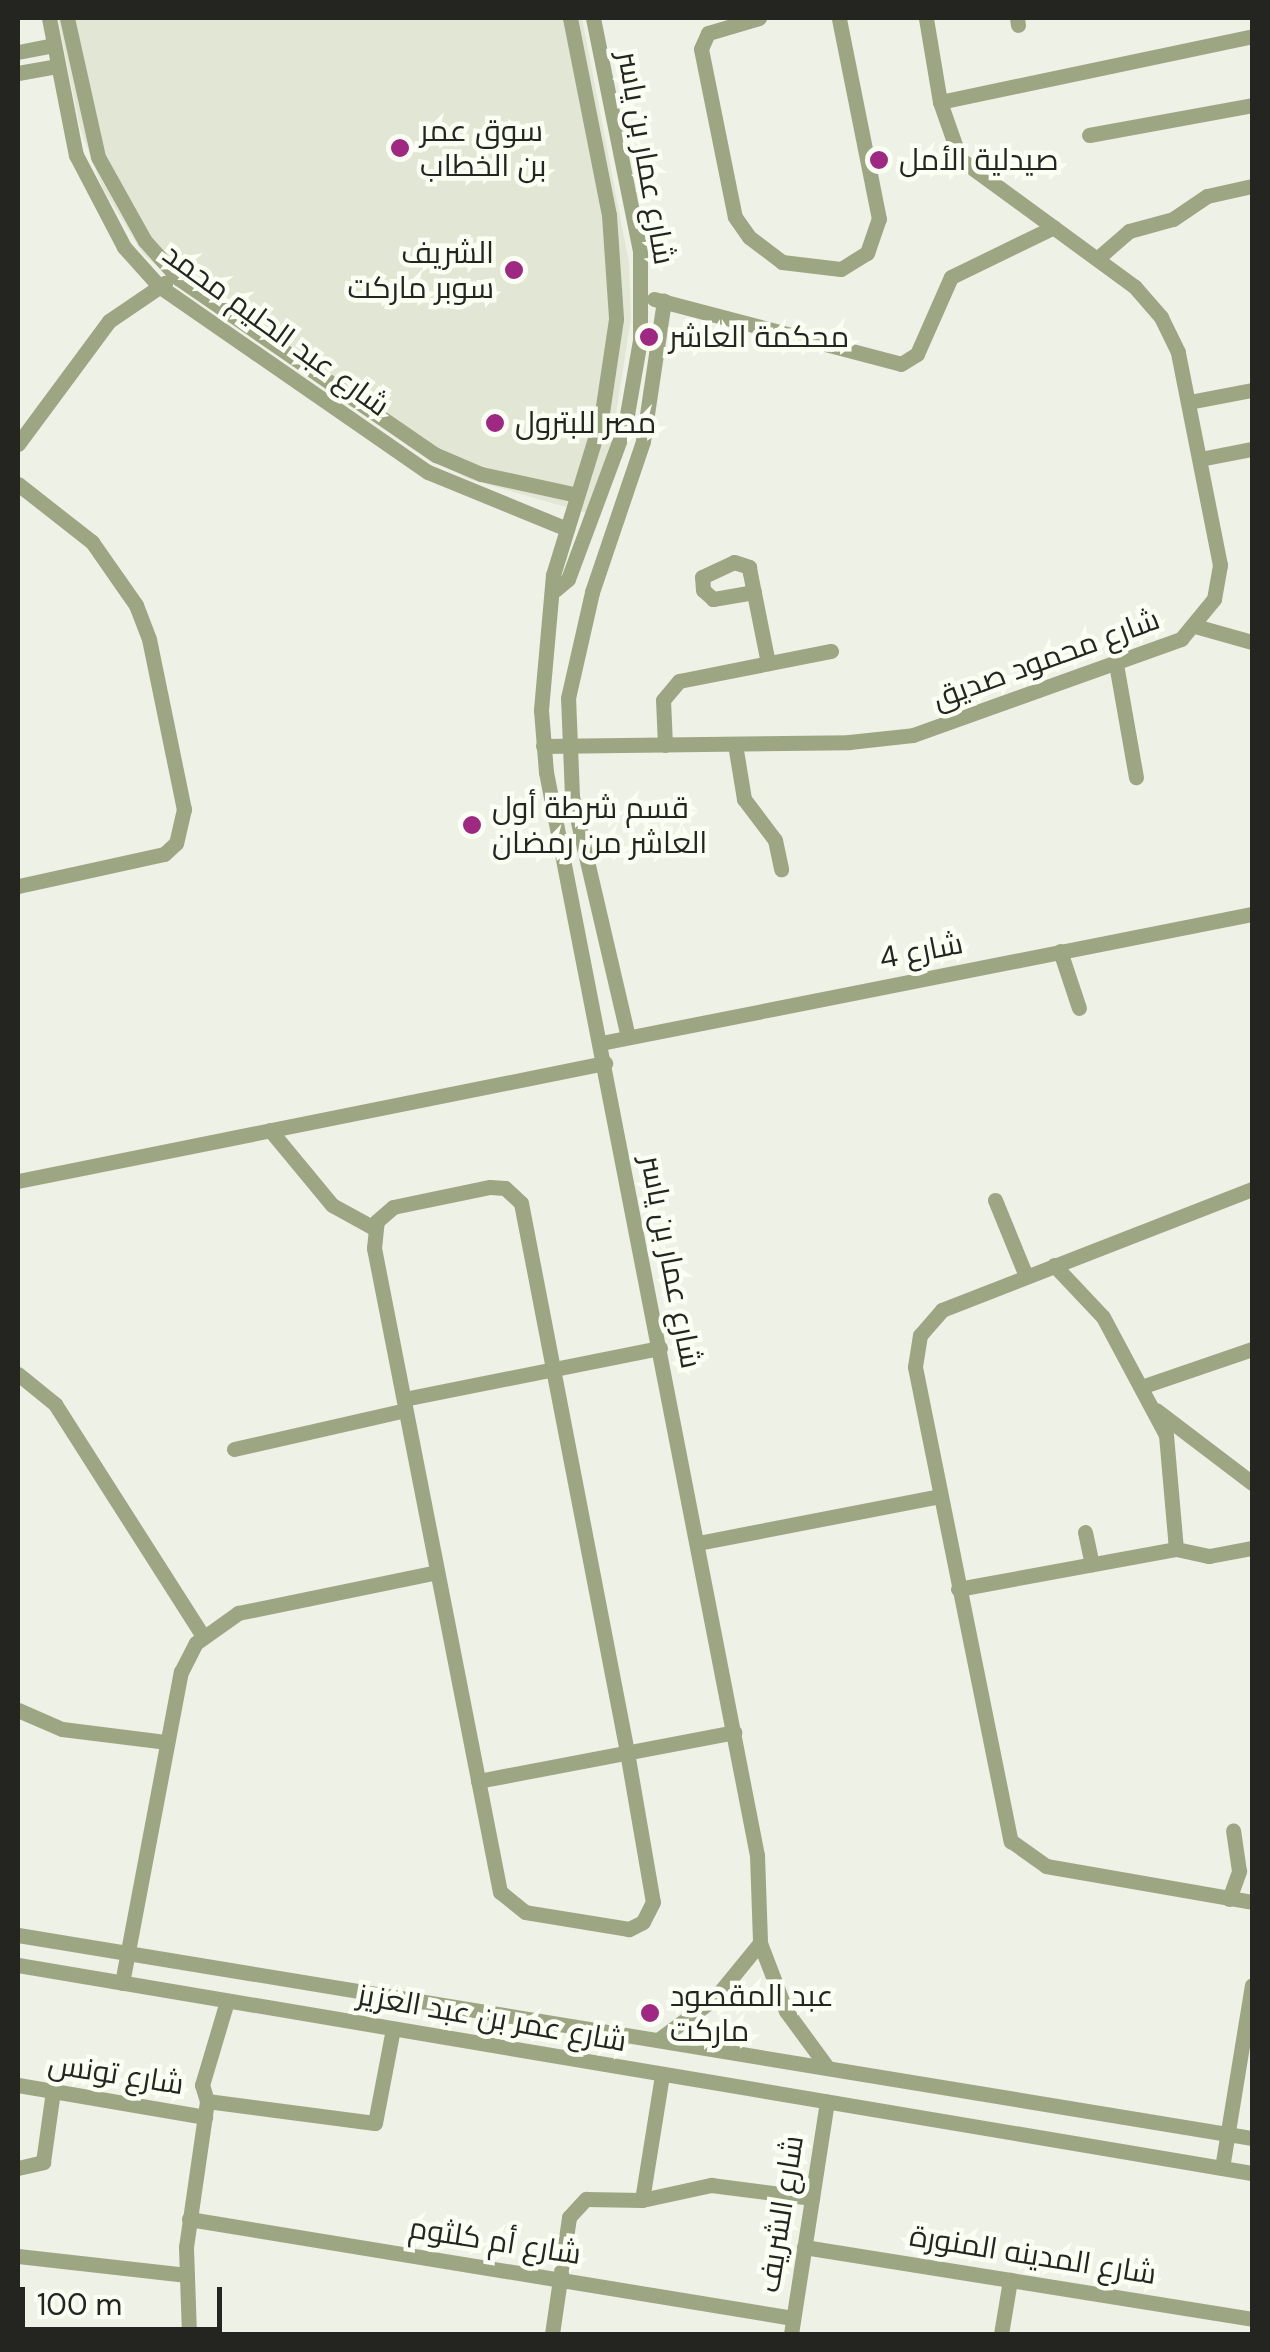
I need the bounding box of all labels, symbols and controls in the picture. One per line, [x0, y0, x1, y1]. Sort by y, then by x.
street label: شارع عمار بن ياسر [610, 49, 682, 267]
place label: سوق عمر بن الخطاب [420, 113, 546, 184]
marker: سوق عمر بن الخطاب [389, 137, 411, 159]
place label: صيدلية الأمل [899, 142, 1058, 178]
marker: صيدلية الأمل [868, 149, 890, 171]
place label: الشريف سوبر ماركت [348, 235, 494, 306]
street label: شارع عبد الحليم محمد [156, 236, 396, 424]
marker: الشريف سوبر ماركت [503, 259, 525, 281]
place label: محكمة العاشر [669, 319, 849, 355]
marker: محكمة العاشر [638, 326, 660, 348]
place label: مصر للبترول [515, 405, 656, 441]
marker: مصر للبترول [484, 412, 506, 434]
street label: شارع محمود صديق [928, 601, 1164, 717]
place label: قسم شرطة أول العاشر من رمضان [492, 790, 707, 860]
marker: قسم شرطة أول العاشر من رمضان [461, 814, 483, 836]
street label: شارع 4 [876, 925, 966, 977]
street label: شارع عمار بن ياسر [633, 1153, 709, 1371]
street label: شارع عمر بن عبد العزيز [355, 1977, 629, 2059]
place label: عبد المقصود ماركت [670, 1978, 834, 2048]
marker: عبد المقصود ماركت [639, 2002, 661, 2024]
street label: شارع تونس [46, 2046, 186, 2102]
street label: شارع الشريف [751, 2133, 811, 2295]
street label: شارع أم كلثوم [406, 2210, 584, 2272]
street label: شارع المدينه المنورة [907, 2218, 1159, 2292]
scale bar [25, 2267, 228, 2329]
text: 100 m [37, 2285, 122, 2324]

